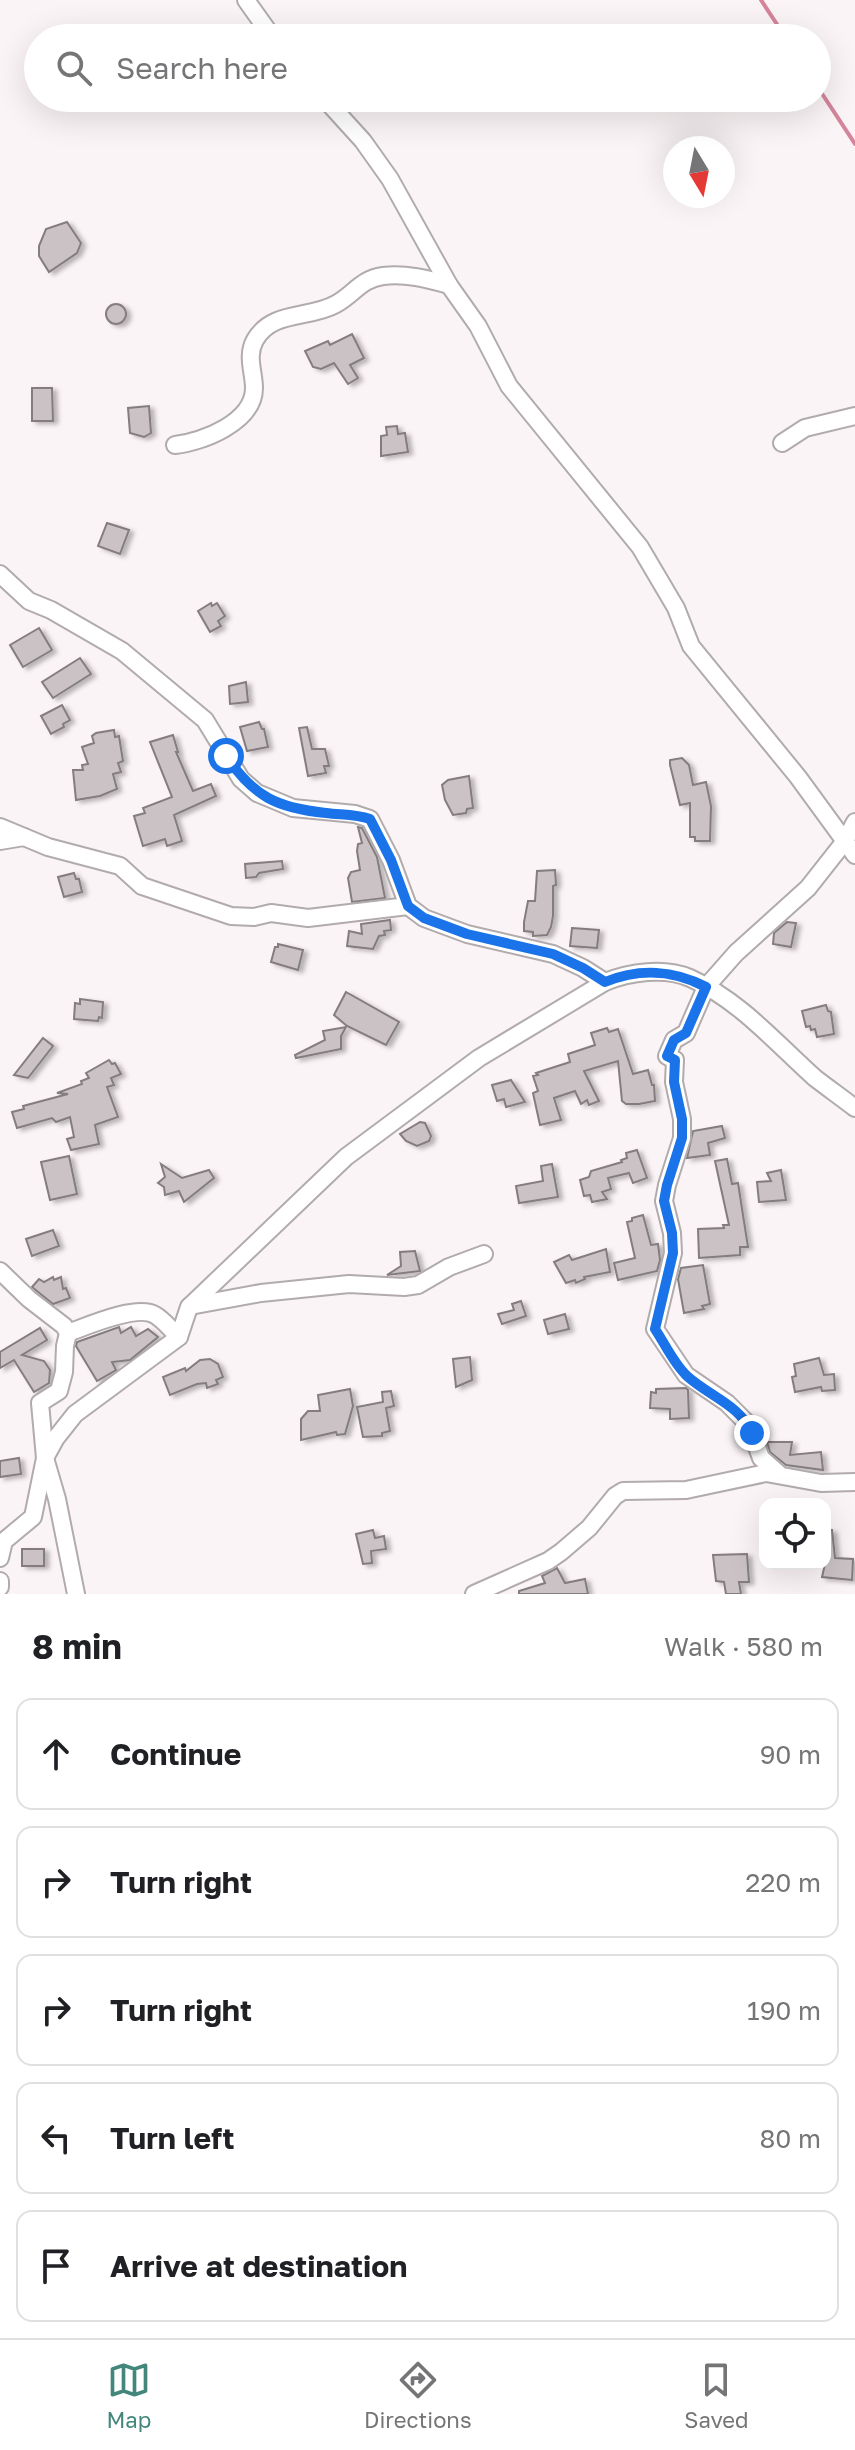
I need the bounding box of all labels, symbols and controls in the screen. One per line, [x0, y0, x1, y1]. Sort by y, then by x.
search box [24, 24, 831, 112]
icon: search [52, 46, 96, 90]
text: Search here [116, 50, 288, 86]
north arrow [663, 136, 735, 208]
route start [208, 738, 244, 774]
route end [734, 1415, 770, 1451]
map controls [759, 1498, 831, 1570]
button: locate [759, 1498, 831, 1570]
text: 8 min [32, 1626, 122, 1666]
text: Walk · 580 m [664, 1631, 823, 1662]
icon: ahead [34, 1732, 78, 1776]
text: Continue [110, 1736, 241, 1772]
text: 90 m [760, 1739, 821, 1770]
icon: right [34, 1860, 78, 1904]
text: Turn right [110, 1864, 252, 1900]
text: 220 m [745, 1867, 821, 1898]
icon: right [34, 1988, 78, 2032]
text: Turn right [110, 1992, 252, 2028]
text: 190 m [747, 1995, 821, 2026]
icon: left [34, 2116, 78, 2160]
text: Turn left [110, 2120, 235, 2156]
text: 80 m [760, 2123, 821, 2154]
icon: arrive [34, 2244, 78, 2288]
text: Arrive at destination [110, 2248, 407, 2284]
tab: Map [106, 2358, 151, 2433]
tab: Directions [364, 2358, 472, 2433]
tab: Saved [684, 2358, 749, 2433]

